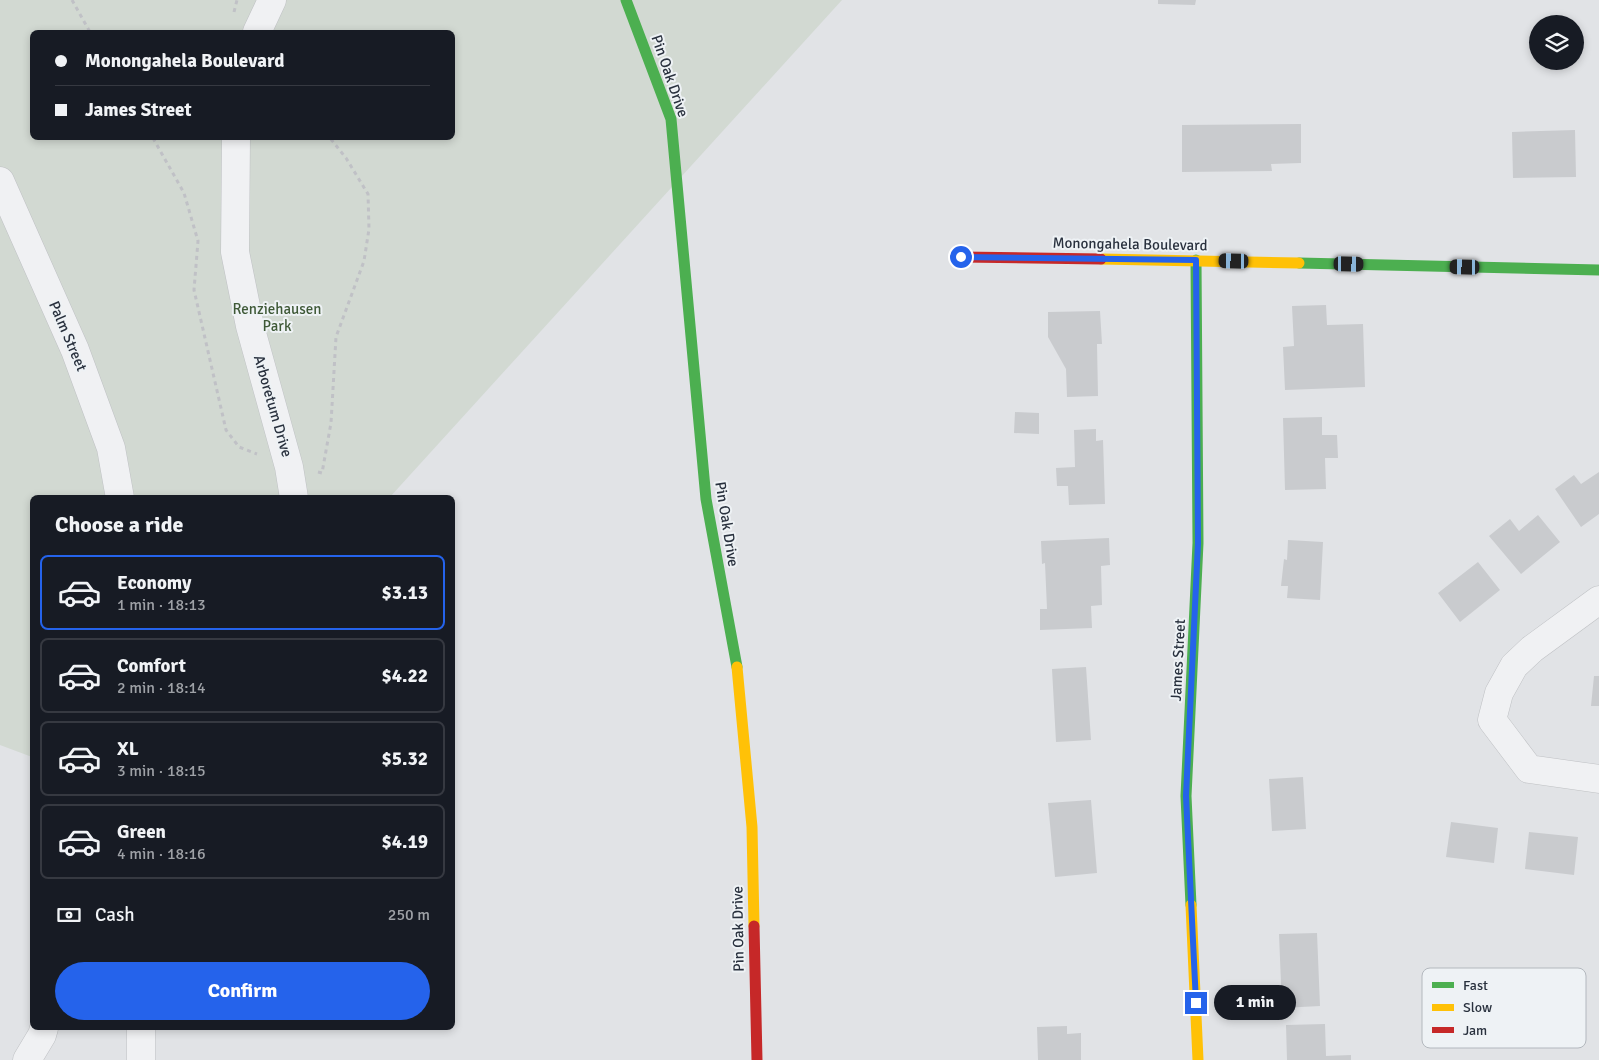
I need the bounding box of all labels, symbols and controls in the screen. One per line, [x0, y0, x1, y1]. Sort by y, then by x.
map controls [1529, 15, 1584, 70]
button: layers [1529, 15, 1584, 70]
street label: Pin Oak Drive [648, 33, 692, 119]
text: Monongahela Boulevard [85, 49, 284, 73]
text: James Street [85, 98, 192, 122]
street label: Monongahela Boulevard [1052, 234, 1208, 254]
route start [950, 246, 972, 268]
car [1218, 253, 1249, 269]
car [1333, 256, 1364, 272]
car [1449, 259, 1480, 275]
street label: Palm Street [45, 298, 91, 374]
park label: Renziehausen Park [233, 300, 322, 335]
street label: Arboretum Drive [250, 353, 296, 459]
street label: Pin Oak Drive [711, 480, 743, 568]
text: Choose a ride [55, 511, 183, 538]
icon: car [57, 570, 102, 615]
text: Economy [117, 571, 191, 595]
text: $3.13 [382, 581, 428, 605]
text: 1 min · 18:13 [117, 595, 206, 615]
street label: James Street [1167, 618, 1189, 702]
icon: car [57, 653, 102, 698]
text: Comfort [117, 654, 186, 678]
text: $4.22 [382, 664, 428, 688]
text: 2 min · 18:14 [117, 678, 206, 698]
icon: car [57, 736, 102, 781]
text: XL [117, 737, 139, 761]
text: $5.32 [382, 747, 428, 771]
text: 3 min · 18:15 [117, 761, 206, 781]
icon: car [57, 819, 102, 864]
text: Green [117, 820, 166, 844]
text: $4.19 [382, 830, 428, 854]
text: 4 min · 18:16 [117, 844, 206, 864]
street label: Pin Oak Drive [728, 886, 748, 972]
icon: cash [55, 901, 83, 929]
text: Cash [95, 903, 135, 927]
text: 250 m [388, 905, 430, 925]
button: Confirm [55, 962, 430, 1020]
legend [1422, 968, 1586, 1048]
text: Fast [1463, 977, 1488, 994]
callout: 1 min [1214, 986, 1296, 1020]
route end [1185, 992, 1207, 1014]
text: 1 min [1236, 992, 1274, 1012]
text: Slow [1463, 999, 1492, 1016]
text: Jam [1463, 1022, 1487, 1039]

